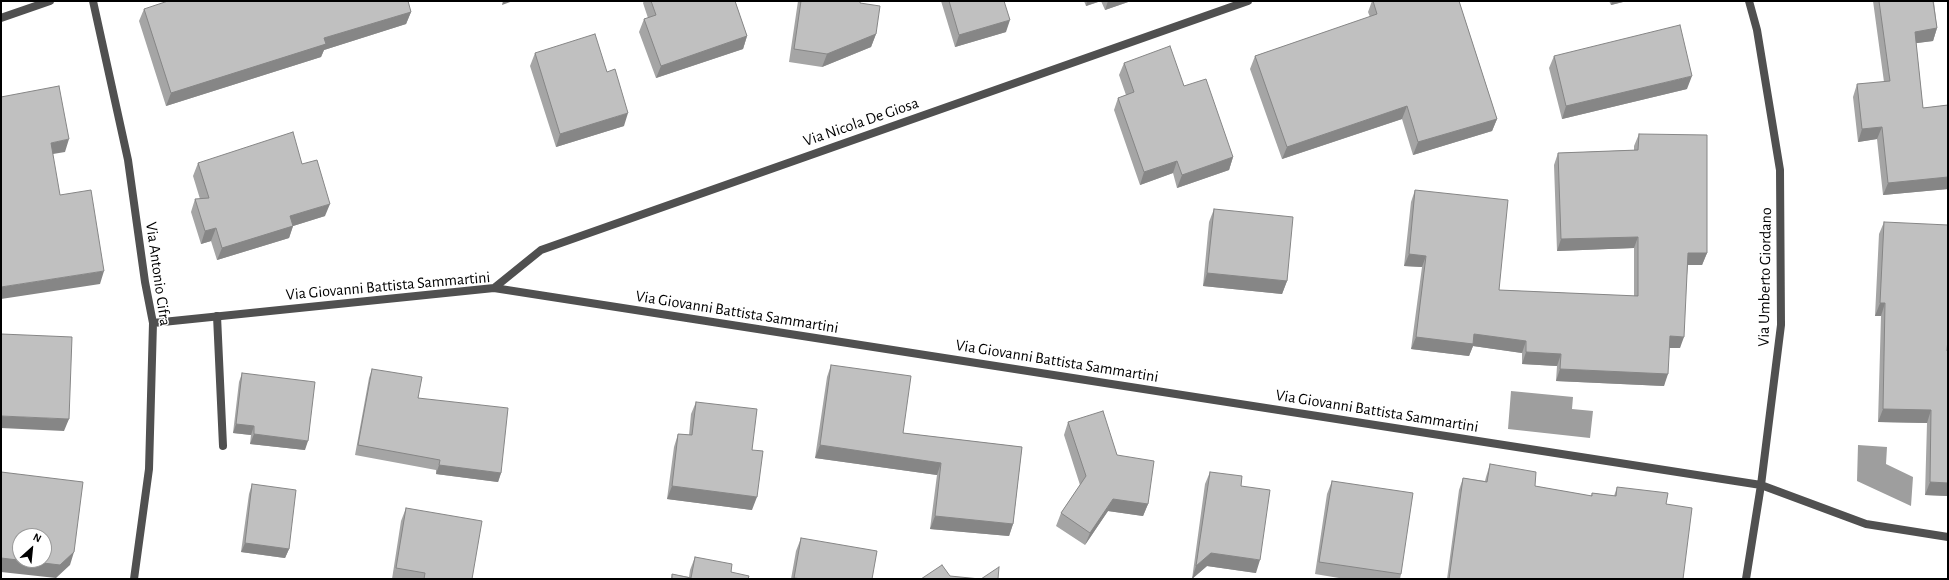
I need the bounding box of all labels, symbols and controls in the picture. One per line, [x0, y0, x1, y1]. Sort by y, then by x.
street label: Via Nicola De Giosa [801, 93, 921, 151]
street label: Via Umberto Giordano [1754, 207, 1776, 347]
street label: Via Antonio Cifra [141, 221, 175, 327]
street label: Via Giovanni Battista Sammartini [285, 267, 491, 305]
street label: Via Giovanni Battista Sammartini [634, 286, 840, 338]
street label: Via Giovanni Battista Sammartini [954, 335, 1160, 387]
street label: Via Giovanni Battista Sammartini [1274, 385, 1480, 437]
north arrow [12, 528, 52, 568]
text: N [31, 531, 43, 544]

